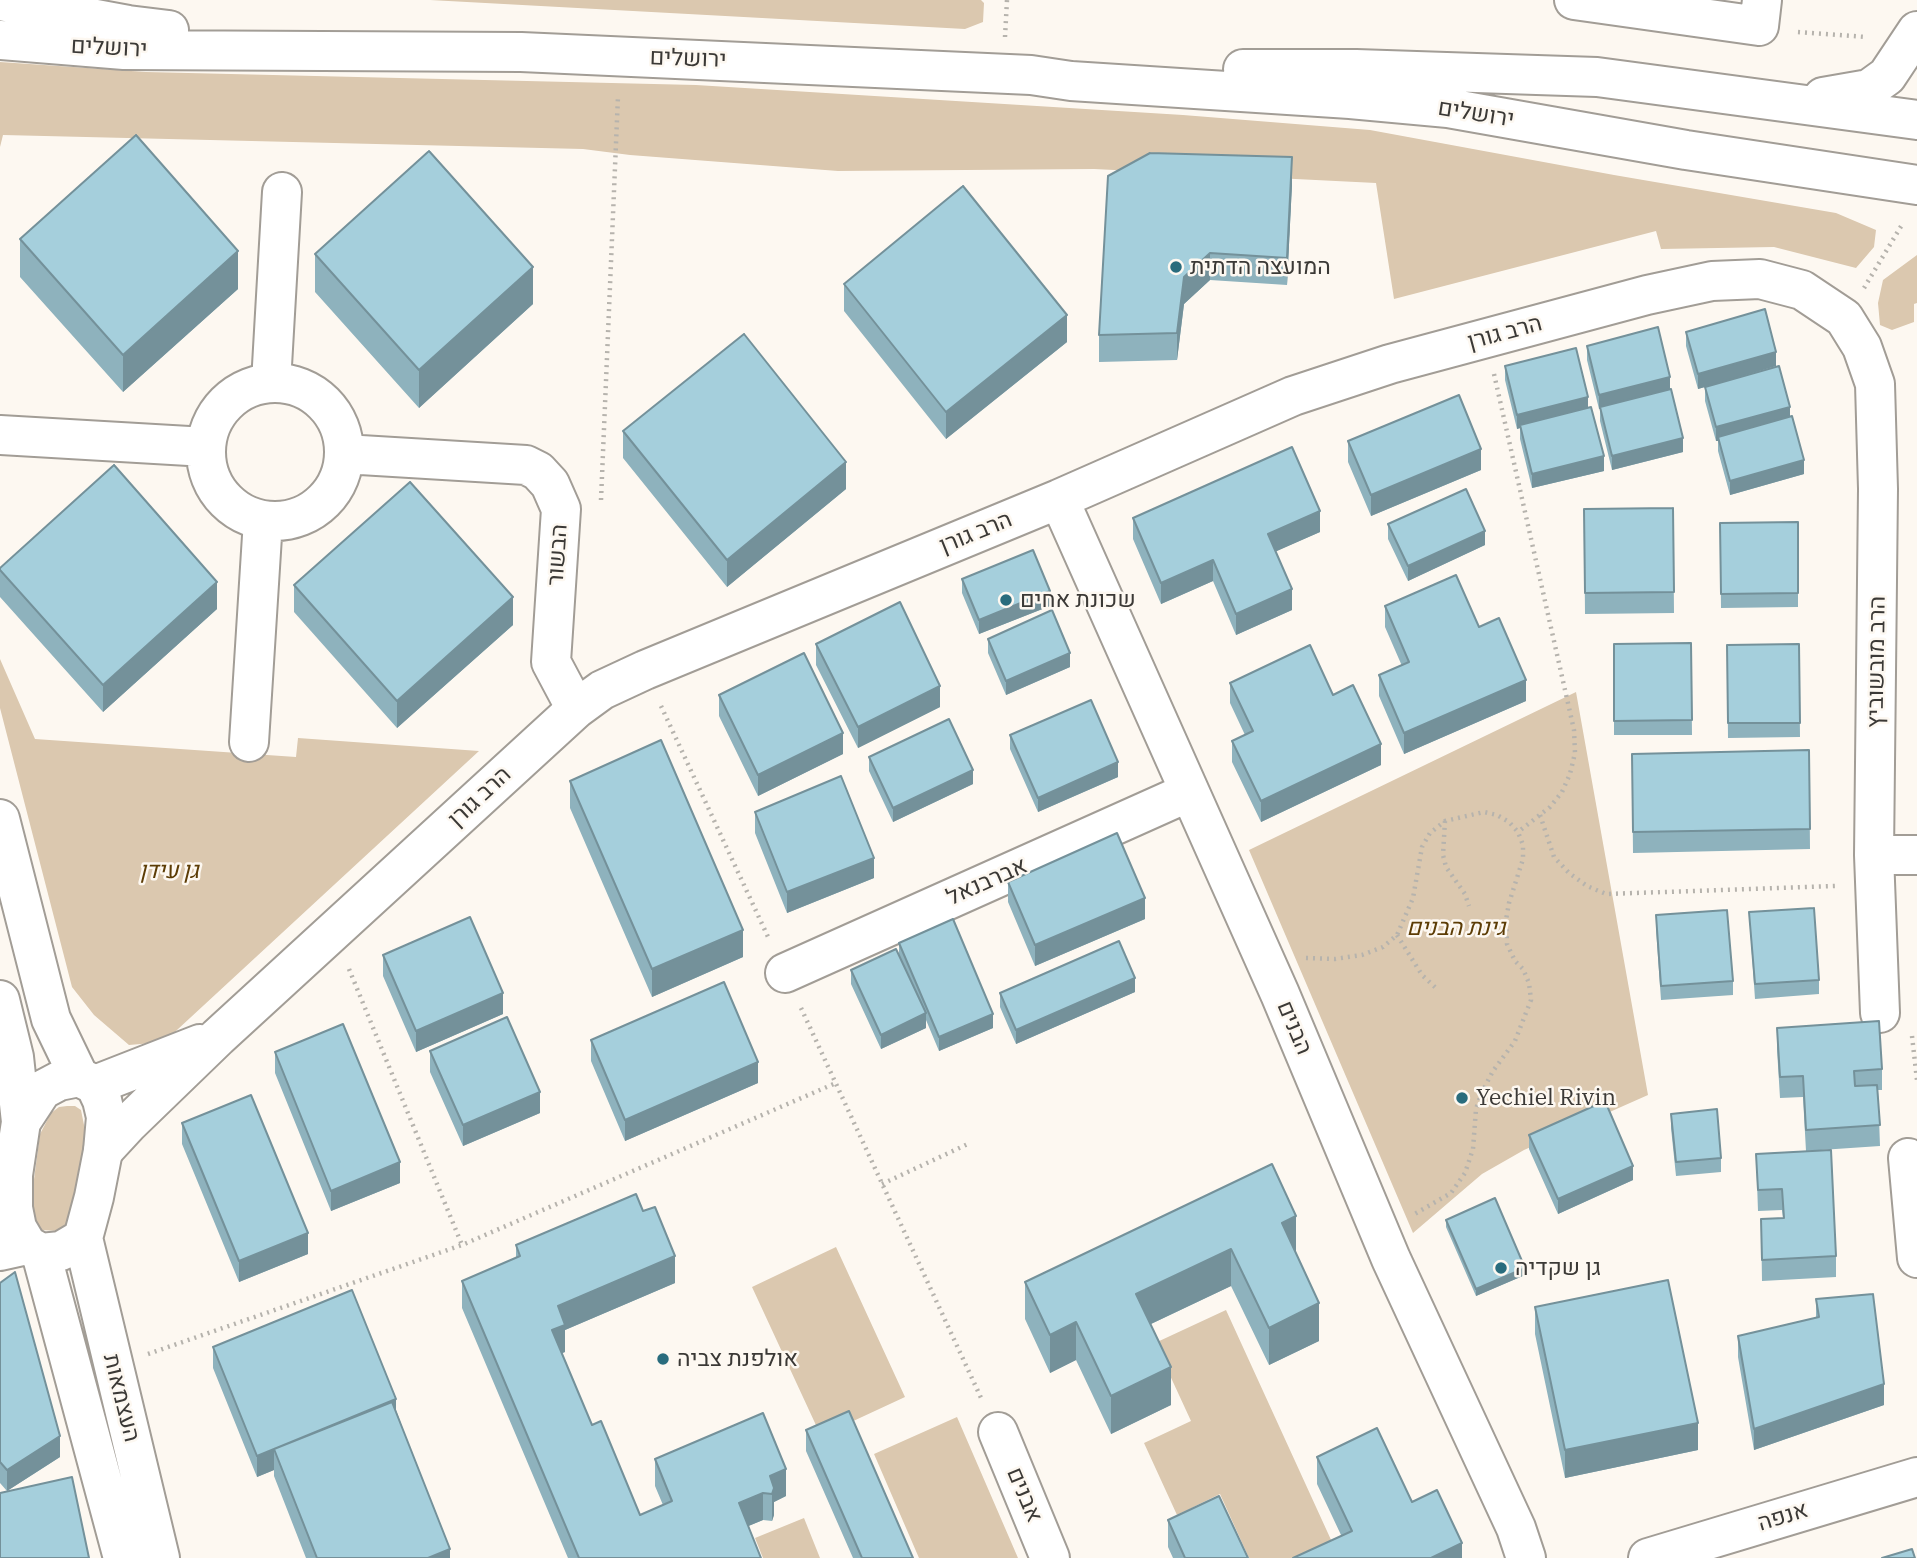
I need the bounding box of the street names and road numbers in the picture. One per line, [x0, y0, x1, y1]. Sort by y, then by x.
street label: ירושלים [70, 32, 148, 64]
street label: ירושלים [649, 44, 727, 74]
street label: ירושלים [1436, 94, 1516, 134]
street label: הרב גורן [1465, 310, 1545, 356]
street label: הרב גורן [936, 506, 1016, 560]
street label: הבשור [542, 523, 574, 587]
street label: הרב מובשוביץ [1862, 596, 1892, 728]
street label: הרב גורן [443, 761, 517, 833]
street label: אברבנאל [942, 852, 1032, 912]
street label: הבנים [1270, 997, 1318, 1059]
street label: העצמאות [97, 1351, 145, 1445]
street label: אבנים [1000, 1463, 1048, 1527]
street label: אנפה [1755, 1496, 1811, 1538]

